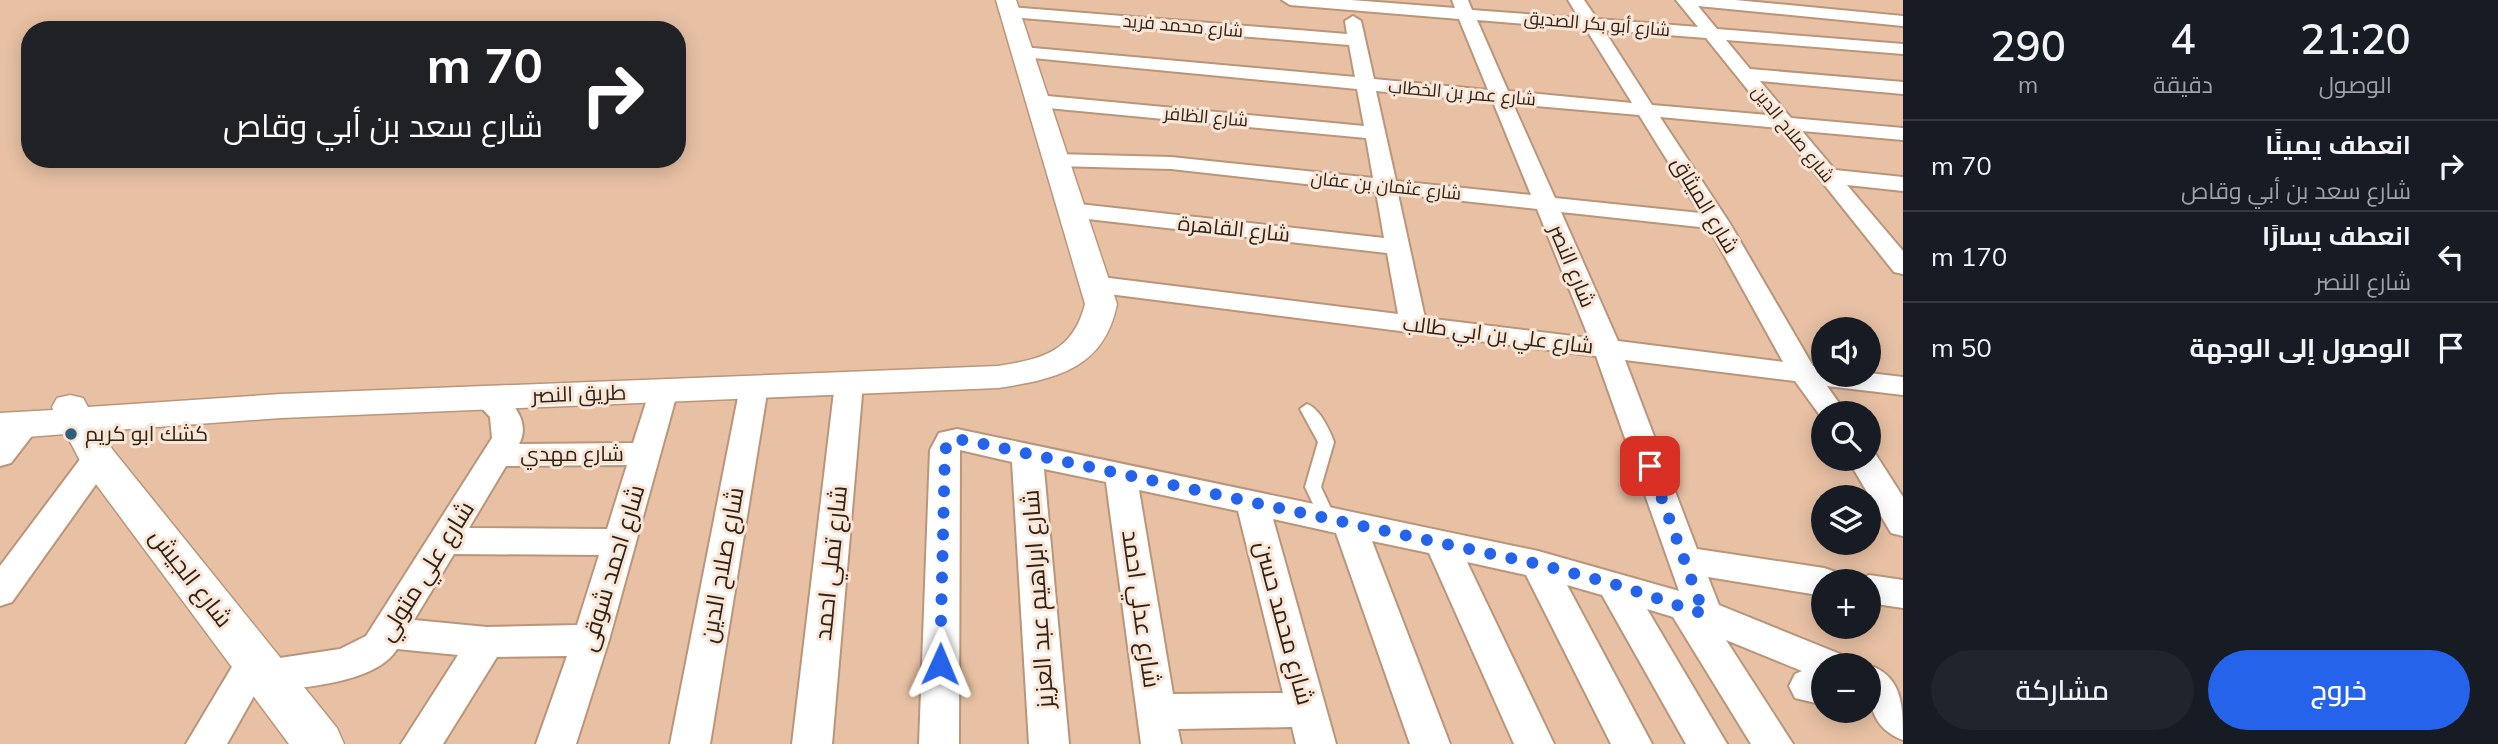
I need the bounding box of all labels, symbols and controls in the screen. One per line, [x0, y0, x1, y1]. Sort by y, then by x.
street label: شارع أبو بكر الصديق [1523, 6, 1671, 42]
street label: شارع محمد فريد [1122, 9, 1244, 43]
text: 4 [2170, 12, 2196, 65]
text: 21:20 [2300, 12, 2411, 65]
text: 290 [1990, 19, 2066, 72]
text: 70 m [427, 34, 543, 95]
icon: right [567, 49, 658, 140]
text: m [2018, 70, 2038, 99]
text: دقيقة [2153, 70, 2213, 99]
text: الوصول [2319, 70, 2392, 99]
street label: شارع عمر بن الخطاب [1387, 75, 1537, 111]
street label: شارع صلاح الدين [1746, 80, 1840, 188]
street label: شارع الظافر [1162, 101, 1249, 133]
text: شارع سعد بن أبي وقاص [223, 105, 543, 145]
text: انعطف يمينًا [2265, 128, 2411, 161]
icon: right [2432, 147, 2470, 185]
text: 70 m [1931, 149, 1992, 182]
street label: شارع الميثاق [1665, 151, 1745, 259]
street label: شارع عثمان بن عفان [1310, 166, 1462, 206]
text: شارع سعد بن أبي وقاص [2181, 176, 2411, 205]
street label: شارع القاهرة [1177, 209, 1291, 249]
street label: شارع النصر [1542, 219, 1602, 312]
text: انعطف يسارًا [2262, 219, 2411, 252]
icon: left [2432, 238, 2470, 276]
text: 170 m [1931, 240, 2007, 273]
text: شارع النصر [2315, 267, 2411, 296]
street label: شارع علي بن ابي طالب [1401, 309, 1595, 363]
map controls [1811, 317, 1881, 723]
button: sound [1811, 317, 1881, 387]
icon: arrive [2432, 329, 2470, 367]
text: 50 m [1931, 331, 1992, 364]
text: الوصول إلى الوجهة [2190, 331, 2411, 364]
street label: طريق النصر [530, 378, 627, 409]
button: search [1811, 401, 1881, 471]
place label: كشك ابو كريم [85, 420, 208, 448]
marker: كشك ابو كريم [63, 426, 79, 442]
pin [1620, 436, 1680, 496]
street label: شارع مهدي [520, 440, 624, 470]
icon: arrive [1631, 447, 1669, 485]
street label: شارع احمد شوقى [571, 481, 653, 655]
street label: شارع تملي احمد [807, 484, 858, 642]
street label: شارع صلاح الدين [693, 485, 751, 645]
button: layers [1811, 485, 1881, 555]
street label: شارع ابراهيم عبد العزيز [1014, 489, 1062, 711]
street label: شارع علي متولي [370, 495, 484, 649]
street label: شارع الجيش [142, 522, 240, 634]
street label: شارع عدلي احمد [1111, 528, 1168, 691]
street label: شارع محمد حسن [1247, 538, 1321, 708]
button: + [1811, 569, 1881, 639]
position arrow [903, 627, 977, 701]
button: مشاركة [1931, 650, 2194, 730]
button: خروج [2208, 650, 2470, 730]
button: − [1811, 653, 1881, 723]

